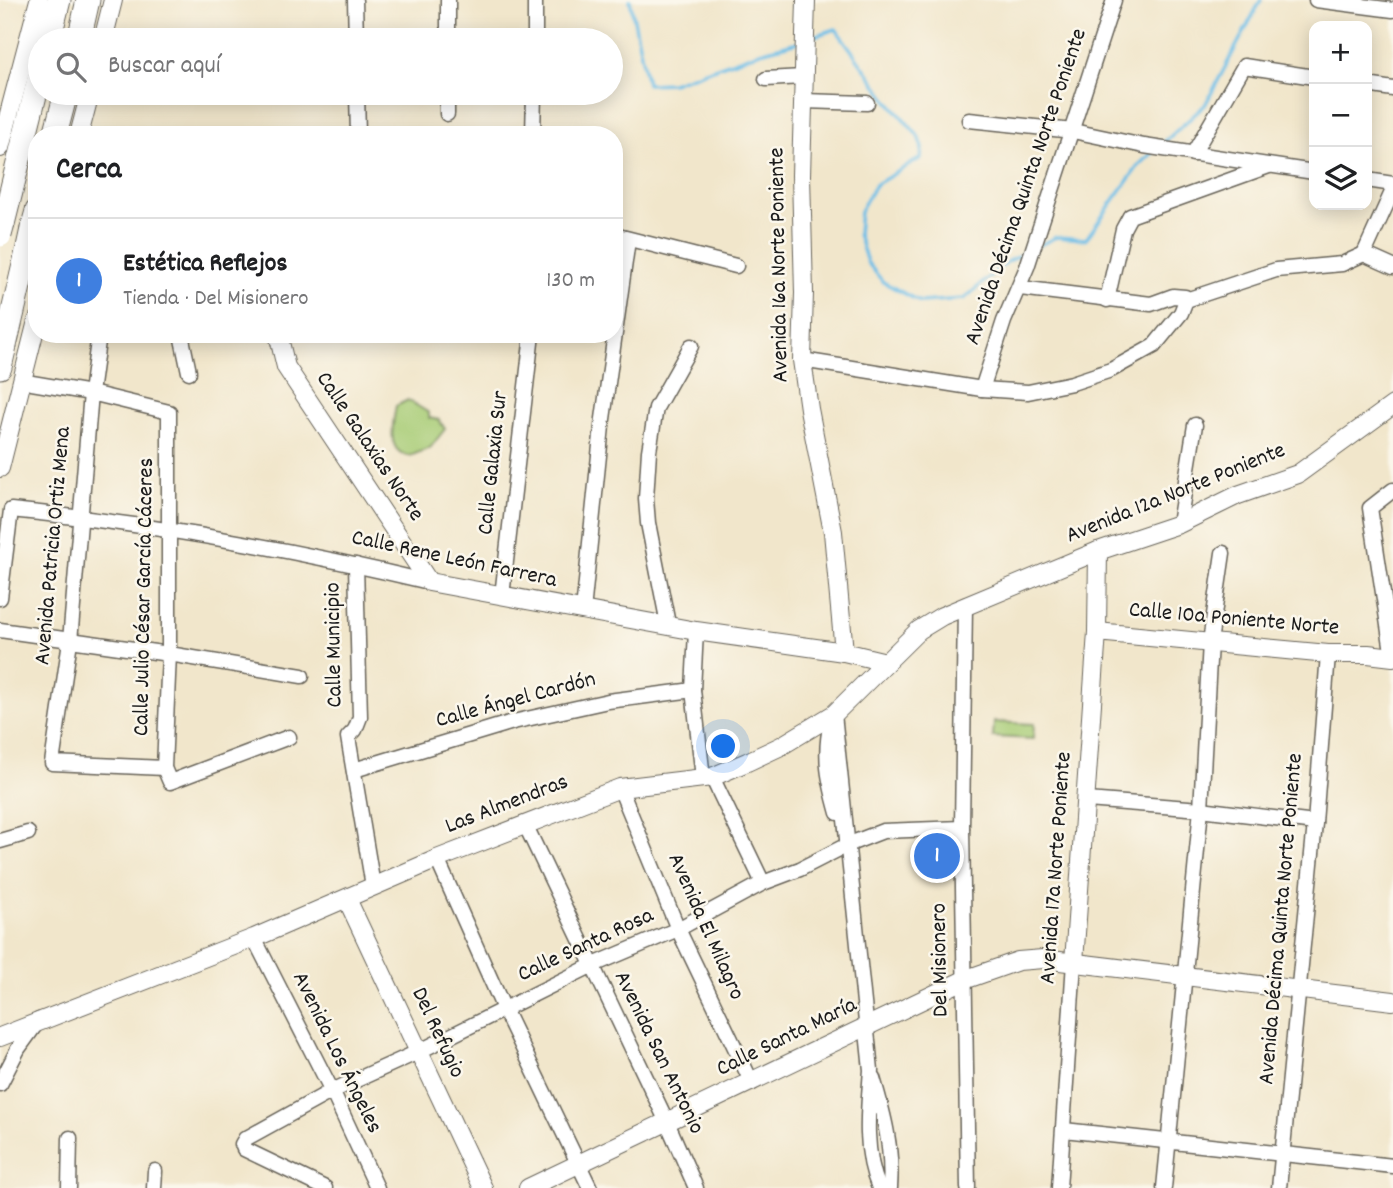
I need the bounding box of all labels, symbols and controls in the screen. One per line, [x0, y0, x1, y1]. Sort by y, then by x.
map controls [1309, 21, 1372, 210]
button: + [1309, 21, 1372, 84]
street label: Avenida Décima Quinta Norte Poniente [957, 24, 1097, 350]
search box [28, 28, 623, 105]
icon: search [52, 48, 90, 86]
text: Buscar aquí [108, 48, 220, 85]
button: − [1309, 84, 1372, 147]
street label: Avenida 16a Norte Poniente [761, 147, 799, 383]
button: layers [1309, 147, 1372, 210]
text: Cerca [56, 150, 121, 193]
text: Estética Reflejos [123, 246, 287, 283]
text: 1 [76, 265, 82, 298]
text: 130 m [546, 265, 595, 298]
text: Tienda · Del Misionero [123, 283, 309, 316]
street label: Calle Galaxias Norte [307, 365, 431, 529]
street label: Calle Galaxia Sur [470, 389, 518, 537]
street label: Avenida Patricia Ortiz Mena [27, 424, 81, 667]
street label: Avenida 12a Norte Poniente [1061, 435, 1291, 553]
street label: Calle Julio César García Cáceres [126, 457, 164, 737]
street label: Calle Rene León Farrera [348, 522, 561, 598]
street label: Calle Municipio [317, 582, 353, 708]
street label: Calle 10a Poniente Norte [1127, 594, 1341, 646]
street label: Calle Ángel Cardón [432, 664, 600, 738]
your location [706, 729, 740, 763]
street label: Avenida 17a Norte Poniente [1032, 751, 1082, 985]
street label: Avenida Décima Quinta Norte Poniente [1251, 752, 1313, 1086]
street label: Las Almendras [441, 766, 573, 844]
pin: 1 [914, 830, 960, 882]
street label: Avenida El Milagro [658, 848, 752, 1006]
street label: Calle Santa Rosa [513, 900, 660, 992]
street label: Del Misionero [924, 903, 958, 1017]
street label: Avenida Los Ángeles [282, 966, 390, 1140]
street label: Avenida San Antonio [604, 966, 712, 1140]
street label: Del Refugio [402, 982, 472, 1084]
street label: Calle Santa María [711, 989, 864, 1086]

